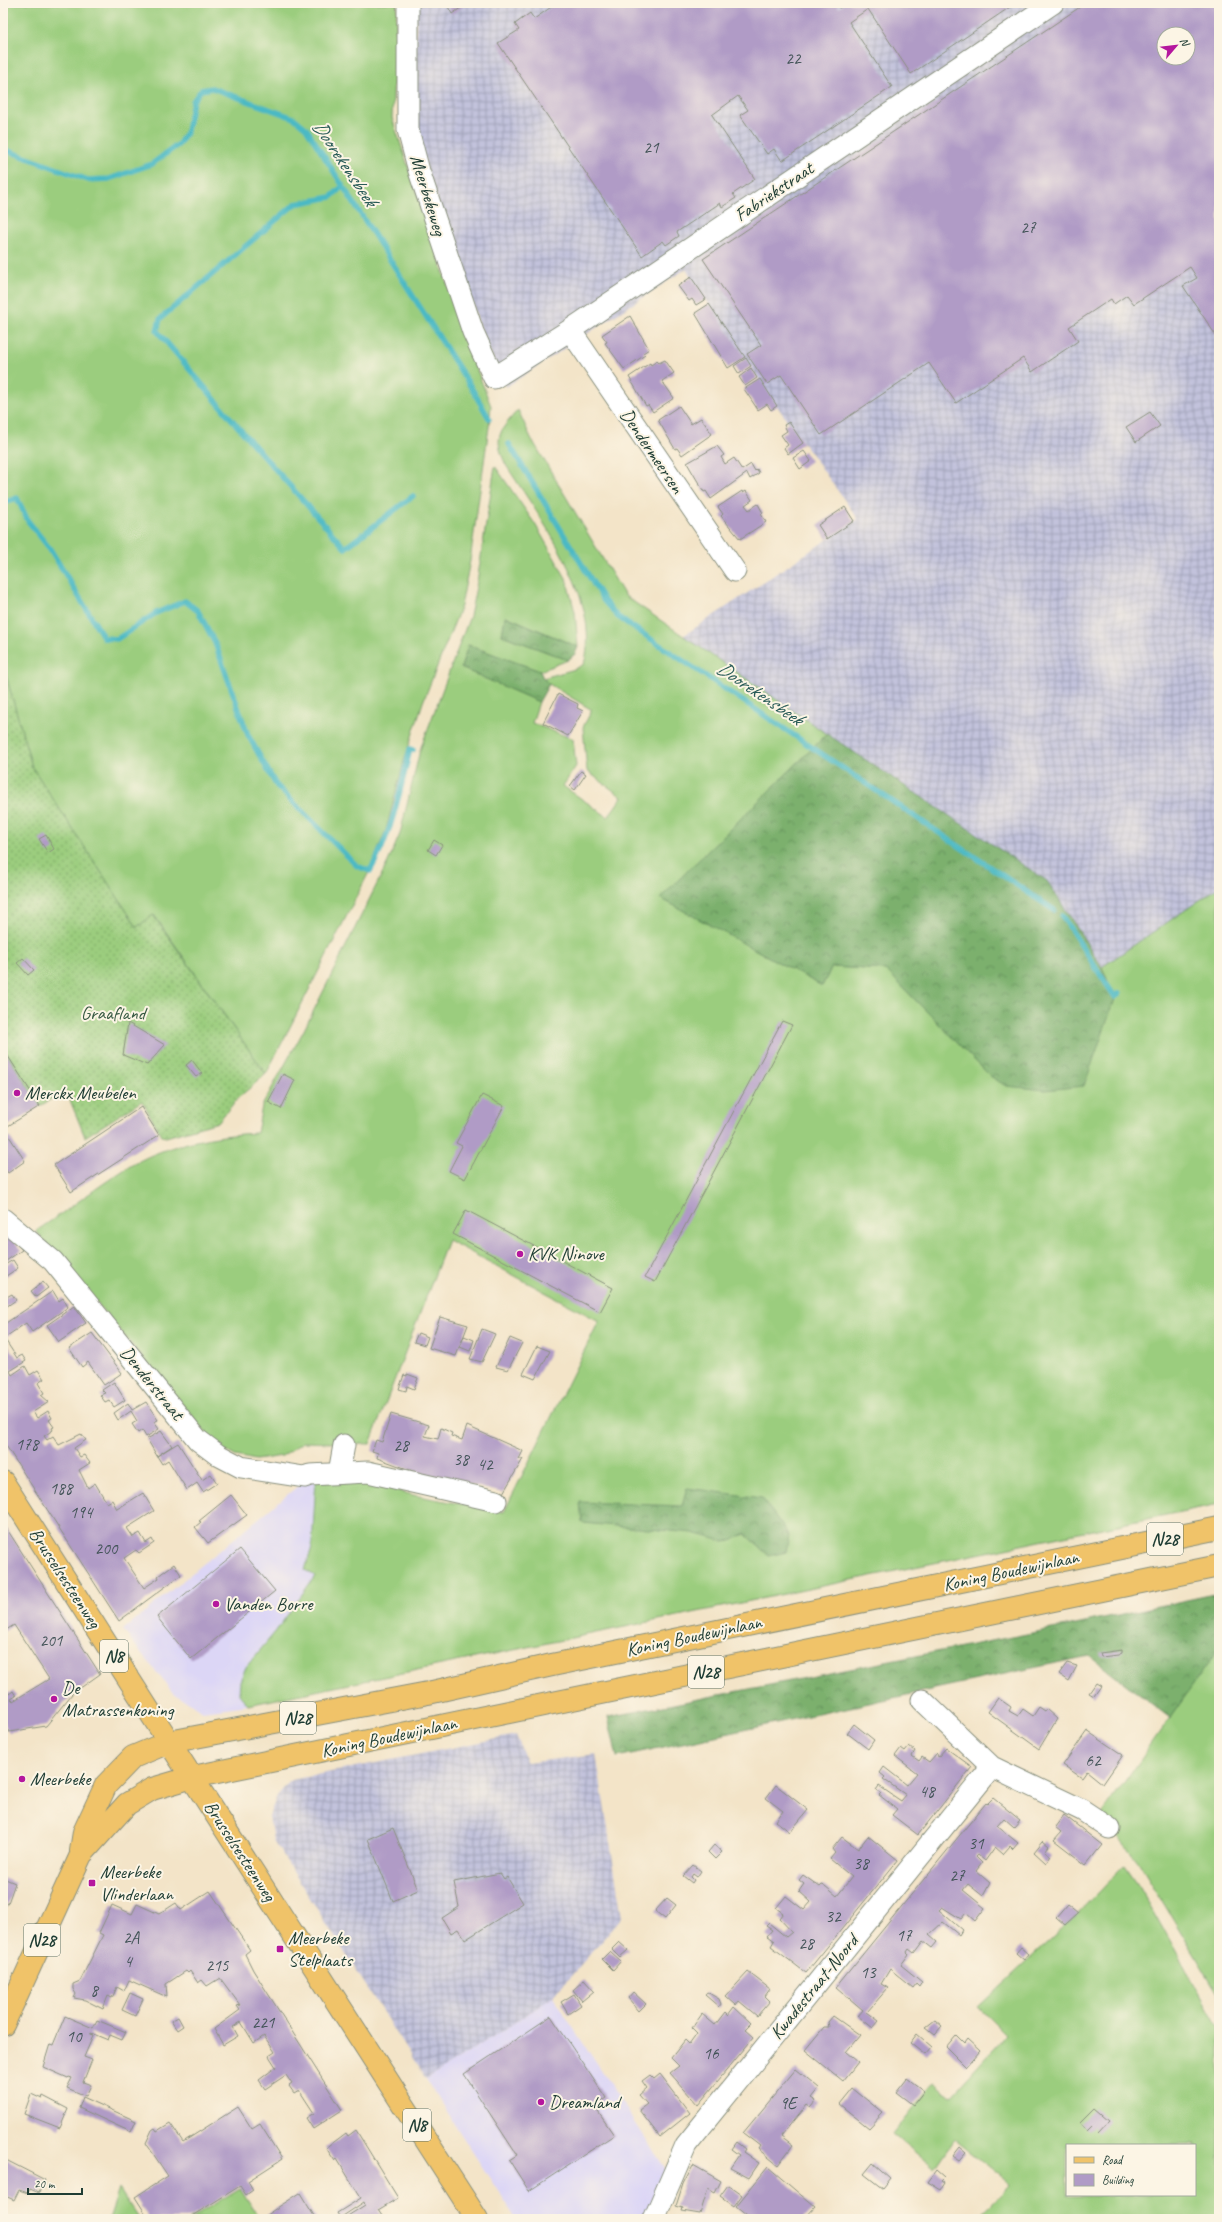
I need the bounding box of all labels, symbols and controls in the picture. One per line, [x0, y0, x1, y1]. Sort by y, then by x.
north arrow [1156, 26, 1196, 66]
text: N [1177, 35, 1194, 50]
house number: 22 [785, 48, 802, 69]
water label: Doorekensbeek [307, 115, 385, 214]
house number: 21 [643, 137, 660, 158]
street label: Meerbekeweg [404, 152, 452, 239]
street label: Fabriekstraat [730, 156, 819, 227]
house number: 27 [1020, 217, 1037, 238]
street label: Dendermeersen [615, 404, 689, 498]
water label: Doorekensbeek [712, 655, 811, 733]
park label: Graafland [81, 1001, 148, 1025]
place label: Merckx Meubelen [25, 1081, 136, 1105]
marker: Merckx Meubelen [12, 1088, 22, 1098]
place label: KVK Ninove [528, 1242, 605, 1266]
marker: KVK Ninove [515, 1249, 525, 1259]
street label: Denderstraat [115, 1341, 190, 1426]
house number: 178 [16, 1434, 41, 1455]
house number: 28 [393, 1435, 411, 1456]
house number: 38 [453, 1449, 471, 1470]
house number: 42 [477, 1454, 494, 1475]
house number: 188 [50, 1478, 75, 1499]
house number: 194 [70, 1502, 95, 1523]
street label: Brusselsesteenweg [24, 1523, 107, 1634]
road number: N28 [1147, 1523, 1183, 1555]
house number: 200 [95, 1538, 119, 1559]
street label: Koning Boudewijnlaan [941, 1545, 1082, 1597]
place label: Vanden Borre [224, 1592, 314, 1616]
marker: Vanden Borre [211, 1599, 221, 1609]
street label: Koning Boudewijnlaan [624, 1610, 765, 1662]
house number: 201 [40, 1630, 64, 1651]
road number: N8 [100, 1640, 128, 1672]
road number: N28 [688, 1656, 724, 1688]
place label: De Matrassenkoning [62, 1676, 175, 1722]
marker: De Matrassenkoning [49, 1694, 59, 1704]
road number: N28 [280, 1702, 316, 1734]
street label: Koning Boudewijnlaan [319, 1711, 460, 1763]
house number: 62 [1085, 1750, 1102, 1771]
place label: Meerbeke [30, 1767, 92, 1791]
marker: Meerbeke [17, 1774, 27, 1784]
house number: 48 [919, 1781, 937, 1802]
street label: Brusselsesteenweg [199, 1796, 282, 1907]
house number: 31 [968, 1833, 985, 1854]
house number: 38 [853, 1853, 871, 1874]
place label: Meerbeke Vlinderlaan [100, 1860, 174, 1906]
house number: 27 [949, 1865, 966, 1886]
marker: Meerbeke Vlinderlaan [87, 1878, 97, 1888]
house number: 32 [825, 1906, 842, 1927]
road number: N28 [24, 1924, 60, 1956]
house number: 17 [896, 1925, 913, 1946]
place label: Meerbeke Stelplaats [288, 1926, 353, 1972]
house number: 2A [123, 1927, 141, 1948]
street label: Kwadestraat-Noord [764, 1927, 866, 2044]
house number: 28 [798, 1933, 816, 1954]
marker: Meerbeke Stelplaats [275, 1944, 285, 1954]
house number: 4 [124, 1951, 134, 1972]
house number: 215 [206, 1955, 230, 1976]
house number: 13 [860, 1962, 877, 1983]
house number: 8 [90, 1980, 100, 2001]
house number: 221 [252, 2012, 276, 2033]
house number: 10 [66, 2026, 83, 2047]
house number: 16 [703, 2043, 720, 2064]
place label: Dreamland [549, 2090, 623, 2114]
house number: 9E [780, 2093, 798, 2114]
marker: Dreamland [536, 2097, 546, 2107]
road number: N8 [403, 2109, 431, 2141]
legend [1066, 2144, 1196, 2196]
text: Road [1102, 2152, 1124, 2168]
scale bar [28, 2170, 82, 2196]
text: Building [1102, 2172, 1134, 2188]
text: 20 m [34, 2176, 56, 2192]

